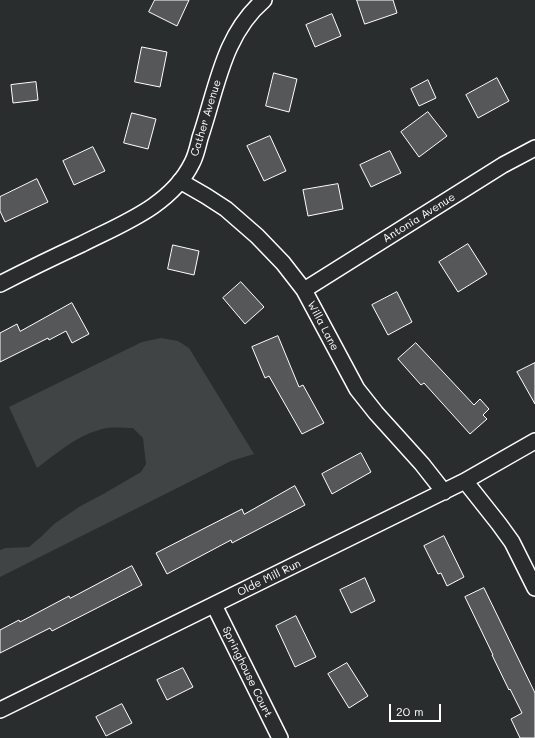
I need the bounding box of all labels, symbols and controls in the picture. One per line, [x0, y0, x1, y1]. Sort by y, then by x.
street label: Cather Avenue [188, 78, 224, 158]
street label: Antonia Avenue [380, 190, 458, 246]
street label: Willa Lane [304, 299, 342, 353]
street label: Olde Mill Run [235, 557, 303, 599]
street label: Springhouse Court [219, 624, 275, 720]
scale bar [391, 696, 443, 722]
text: 20 m [396, 703, 424, 719]

